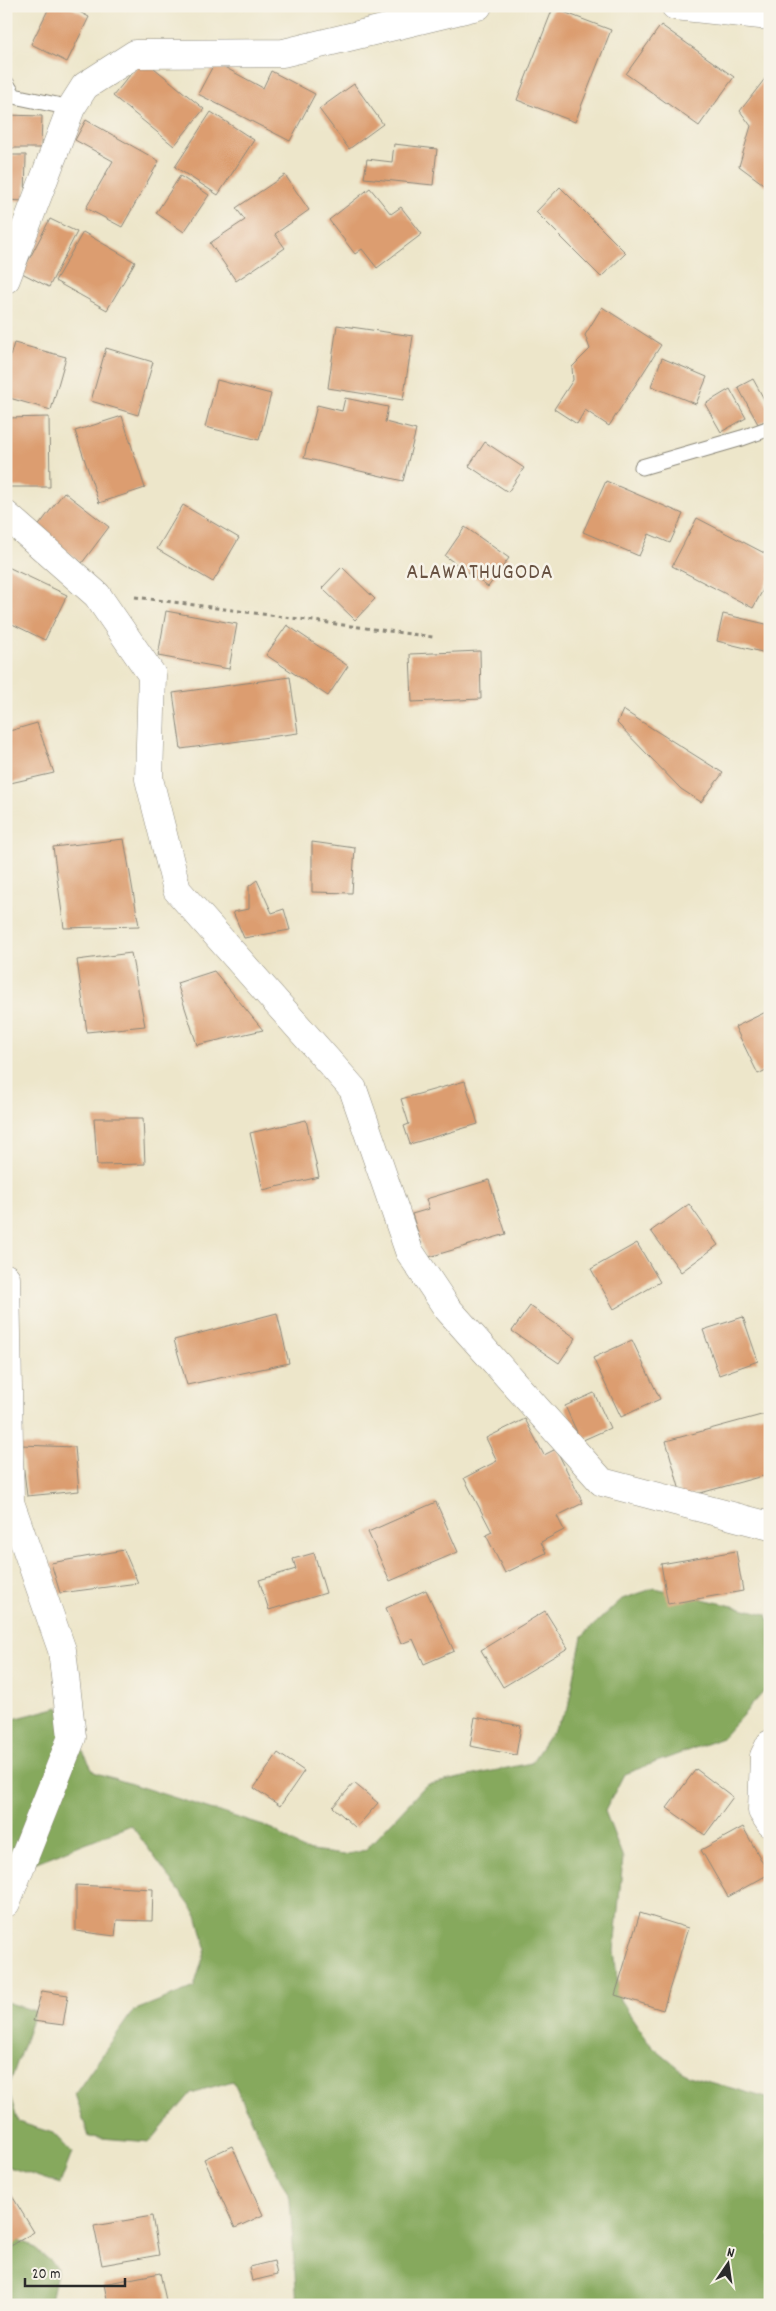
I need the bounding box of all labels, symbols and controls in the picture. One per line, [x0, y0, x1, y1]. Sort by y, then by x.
district label: ALAWATHUGODA [406, 558, 554, 589]
north arrow [704, 2238, 754, 2288]
text: N [725, 2243, 736, 2264]
scale bar [25, 2256, 125, 2288]
text: 20 m [32, 2264, 60, 2286]

